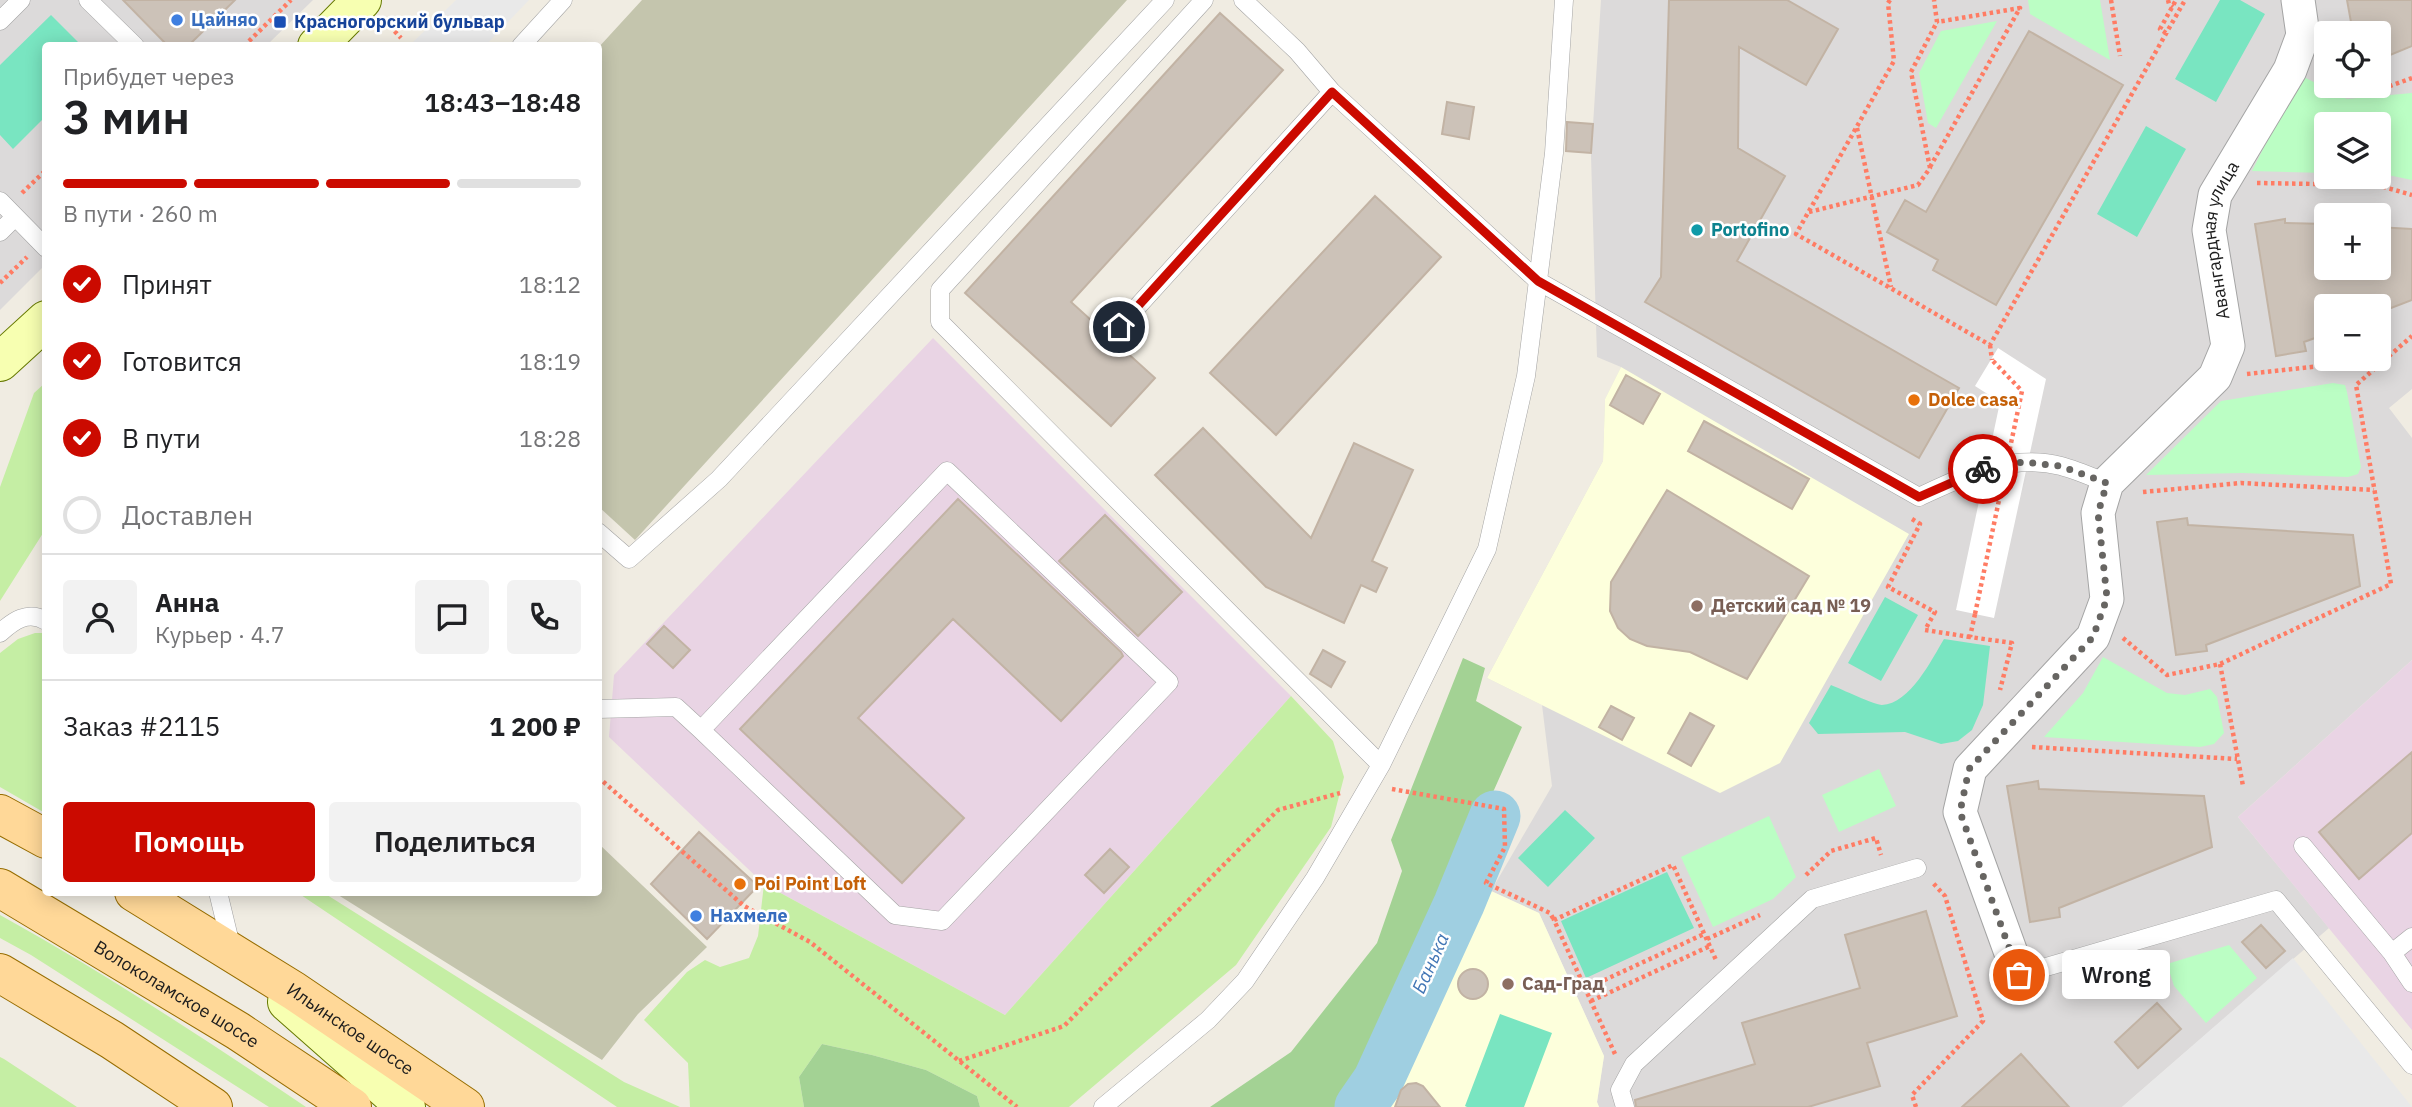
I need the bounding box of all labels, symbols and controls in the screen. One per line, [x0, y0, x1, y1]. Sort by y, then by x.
place label: Цайняо [191, 8, 258, 31]
place label: Красногорский бульвар [294, 10, 505, 33]
marker: Цайняо [169, 12, 185, 28]
marker: Красногорский бульвар [272, 14, 288, 30]
map controls [2314, 21, 2391, 371]
button: locate [2314, 21, 2391, 98]
text: Прибудет через [63, 61, 235, 91]
text: 18:43–18:48 [424, 85, 581, 119]
text: 3 мин [63, 87, 190, 147]
button: layers [2314, 112, 2391, 189]
street label: Авангардная улица [2197, 156, 2244, 321]
text: В пути · 260 m [63, 198, 218, 228]
button: + [2314, 203, 2391, 280]
place label: Portofino [1711, 218, 1789, 241]
marker: Portofino [1689, 222, 1705, 238]
icon: check [63, 265, 101, 303]
text: Принят [122, 267, 212, 301]
text: 18:12 [519, 269, 581, 299]
button: − [2314, 294, 2391, 371]
pin [1089, 297, 1149, 357]
icon: home [1100, 308, 1138, 346]
icon: check [63, 342, 101, 380]
text: Готовится [122, 344, 242, 378]
text: 18:19 [519, 346, 581, 376]
place label: Dolce casa [1928, 388, 2019, 411]
marker: Dolce casa [1906, 392, 1922, 408]
icon: check [63, 419, 101, 457]
text: В пути [122, 421, 201, 455]
text: 18:28 [519, 423, 581, 453]
courier [1948, 434, 2018, 504]
icon: bike [1964, 450, 2002, 488]
text: Доставлен [122, 498, 253, 532]
button: person [63, 580, 137, 654]
button: chat [415, 580, 489, 654]
button: phone [507, 580, 581, 654]
text: Анна [155, 585, 219, 619]
place label: Детский сад № 19 [1711, 594, 1871, 617]
marker: Детский сад № 19 [1689, 598, 1705, 614]
text: Курьер · 4.7 [155, 619, 285, 649]
text: Заказ #2115 [63, 709, 220, 743]
text: 1 200 ₽ [489, 709, 581, 743]
button: Помощь [63, 802, 315, 882]
button: Поделиться [329, 802, 581, 882]
place label: Poi Point Loft [754, 872, 867, 895]
marker: Poi Point Loft [732, 876, 748, 892]
place label: Нахмеле [710, 904, 788, 927]
marker: Нахмеле [688, 908, 704, 924]
water label: Банька [1406, 929, 1454, 997]
street label: Волоколамское шоссе [90, 935, 264, 1053]
pin [1989, 945, 2049, 1005]
callout: Wrong [2061, 950, 2170, 1000]
icon: bag [2000, 956, 2038, 994]
text: Wrong [2081, 959, 2151, 989]
place label: Сад-Град [1522, 972, 1604, 995]
marker: Сад-Град [1500, 976, 1516, 992]
street label: Ильинское шоссе [283, 977, 418, 1080]

